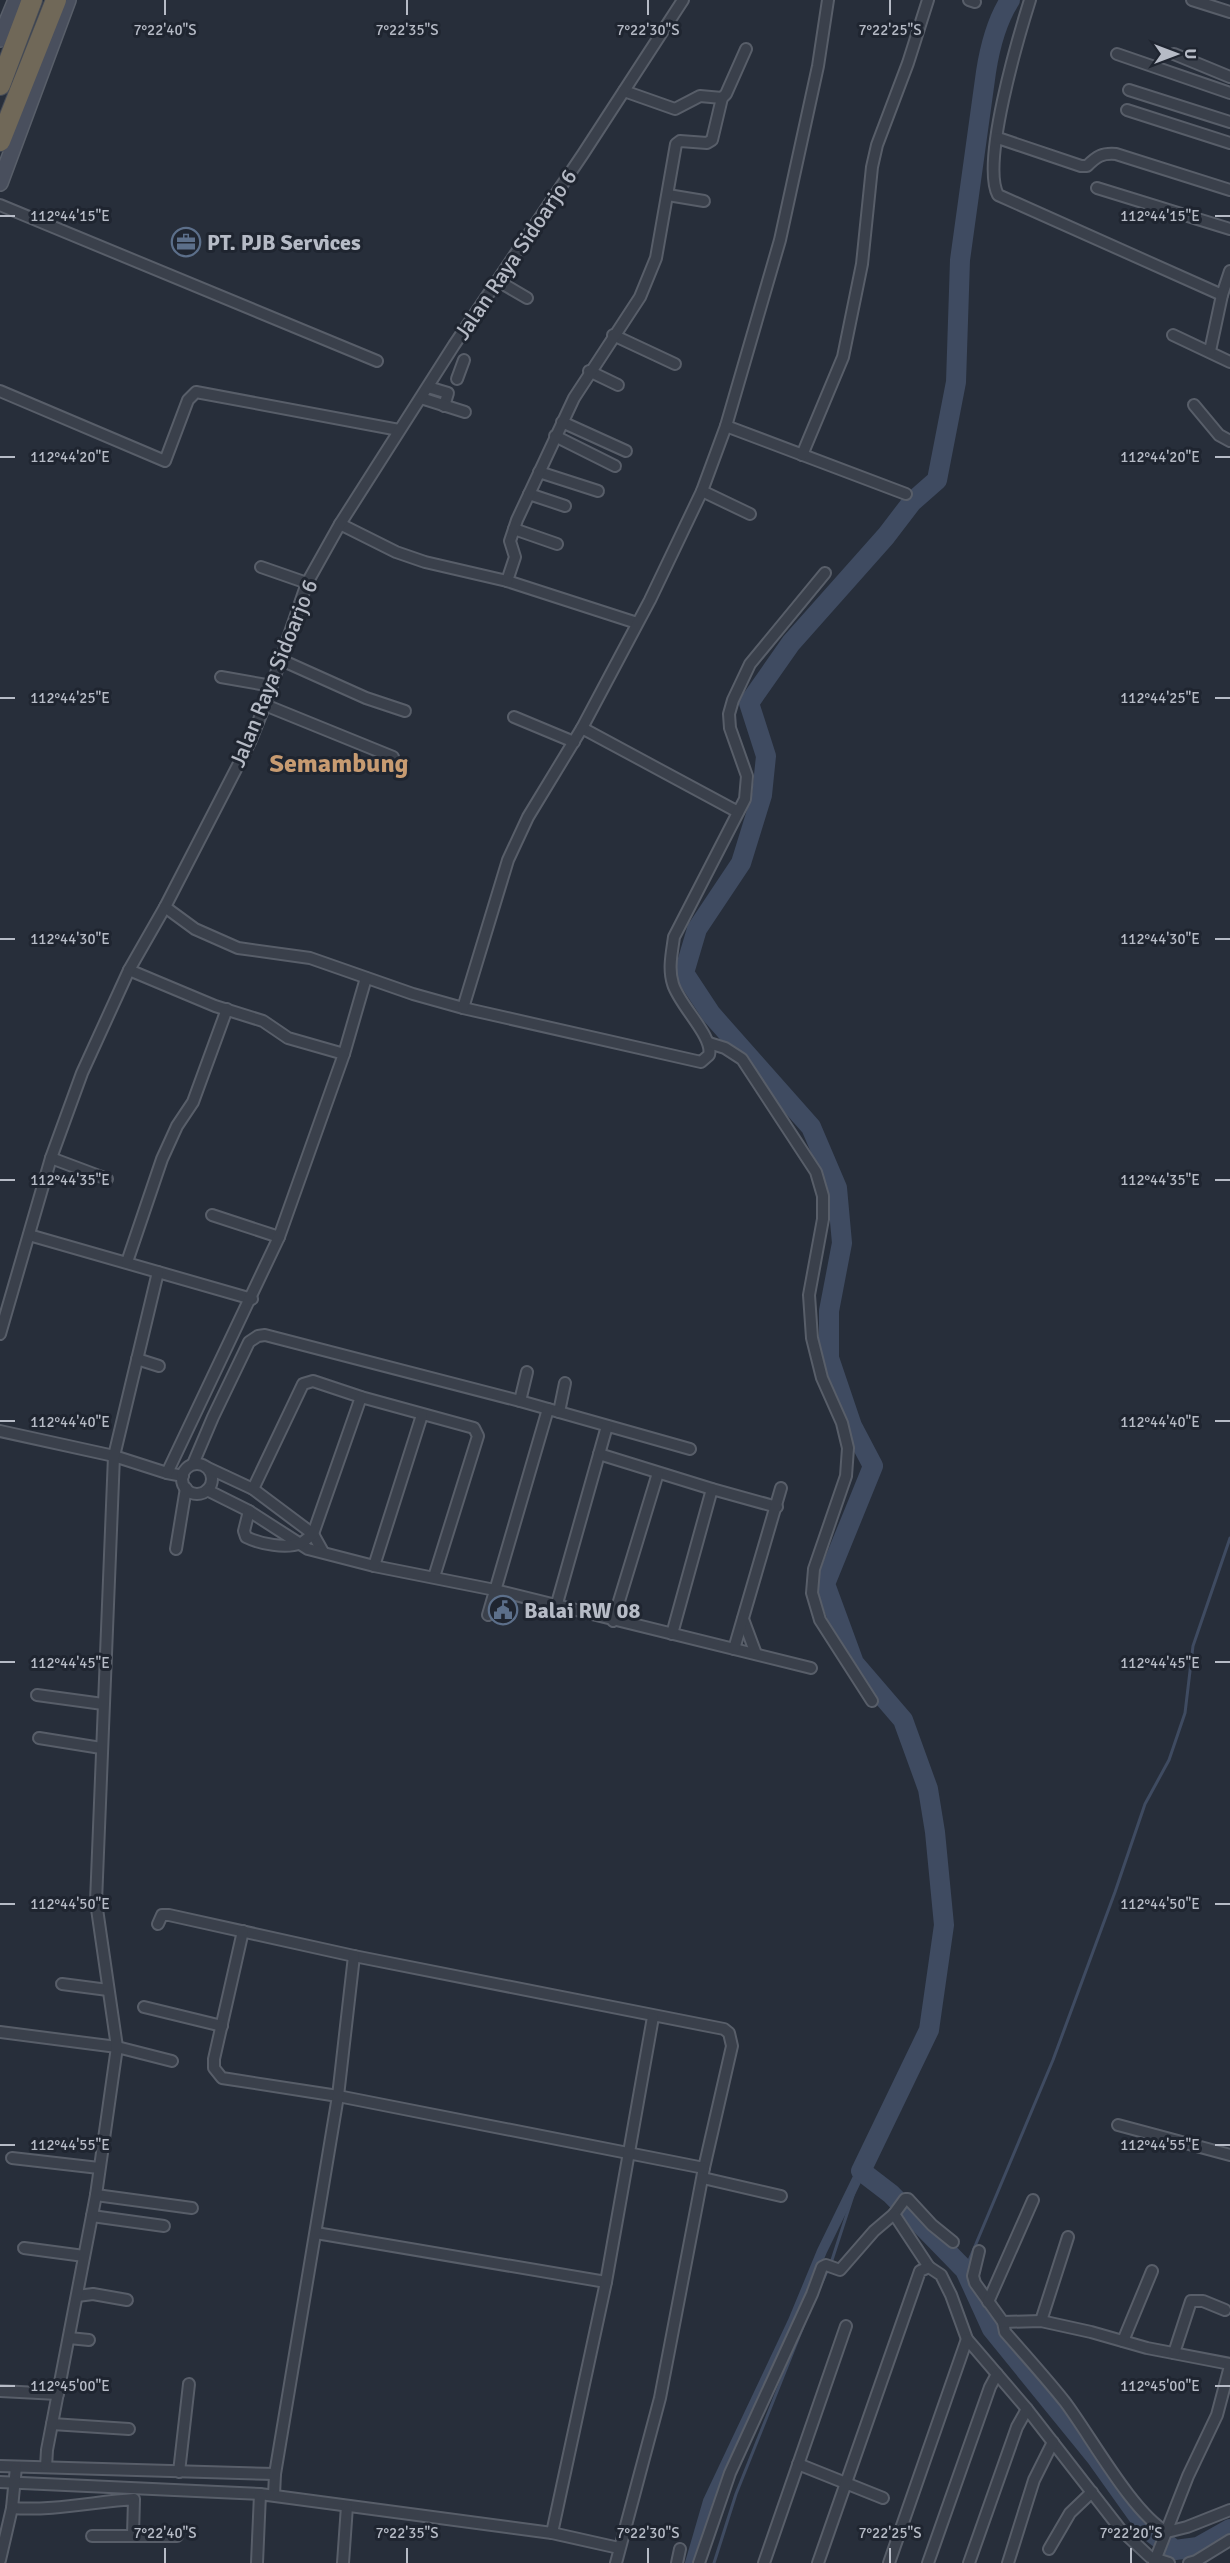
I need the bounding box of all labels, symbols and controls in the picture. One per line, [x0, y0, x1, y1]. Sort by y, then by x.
text: 7°22'40"S [133, 21, 197, 39]
text: 7°22'35"S [375, 21, 439, 39]
text: 7°22'30"S [616, 21, 680, 39]
text: 7°22'25"S [858, 21, 922, 39]
north arrow [1146, 24, 1206, 84]
text: U [1180, 49, 1200, 59]
street label: Jalan Raya Sidoarjo 6 [448, 164, 583, 345]
text: 112°44'15"E [30, 207, 110, 225]
text: 112°44'15"E [1120, 207, 1200, 225]
office icon: PT. PJB Services [170, 226, 202, 258]
place label: PT. PJB Services [207, 229, 361, 256]
text: 112°44'20"E [30, 448, 110, 466]
text: 112°44'20"E [1120, 448, 1200, 466]
street label: Jalan Raya Sidoarjo 6 [223, 575, 323, 771]
text: 112°44'25"E [30, 689, 110, 707]
text: 112°44'25"E [1120, 689, 1200, 707]
district label: Semambung [269, 748, 409, 780]
text: 112°44'30"E [30, 930, 110, 948]
text: 112°44'30"E [1120, 930, 1200, 948]
text: 112°44'35"E [30, 1171, 110, 1189]
text: 112°44'35"E [1120, 1171, 1200, 1189]
text: 112°44'40"E [30, 1413, 110, 1431]
text: 112°44'40"E [1120, 1413, 1200, 1431]
public building icon: Balai RW 08 [487, 1594, 519, 1626]
place label: Balai RW 08 [524, 1597, 640, 1624]
text: 112°44'45"E [30, 1654, 110, 1672]
text: 112°44'45"E [1120, 1654, 1200, 1672]
text: 112°44'50"E [30, 1895, 110, 1913]
text: 112°44'50"E [1120, 1895, 1200, 1913]
text: 112°44'55"E [30, 2136, 110, 2154]
text: 112°44'55"E [1120, 2136, 1200, 2154]
text: 112°45'00"E [30, 2377, 110, 2395]
text: 112°45'00"E [1120, 2377, 1200, 2395]
text: 7°22'40"S [133, 2524, 197, 2542]
text: 7°22'35"S [375, 2524, 439, 2542]
text: 7°22'30"S [616, 2524, 680, 2542]
text: 7°22'25"S [858, 2524, 922, 2542]
text: 7°22'20"S [1099, 2524, 1163, 2542]

